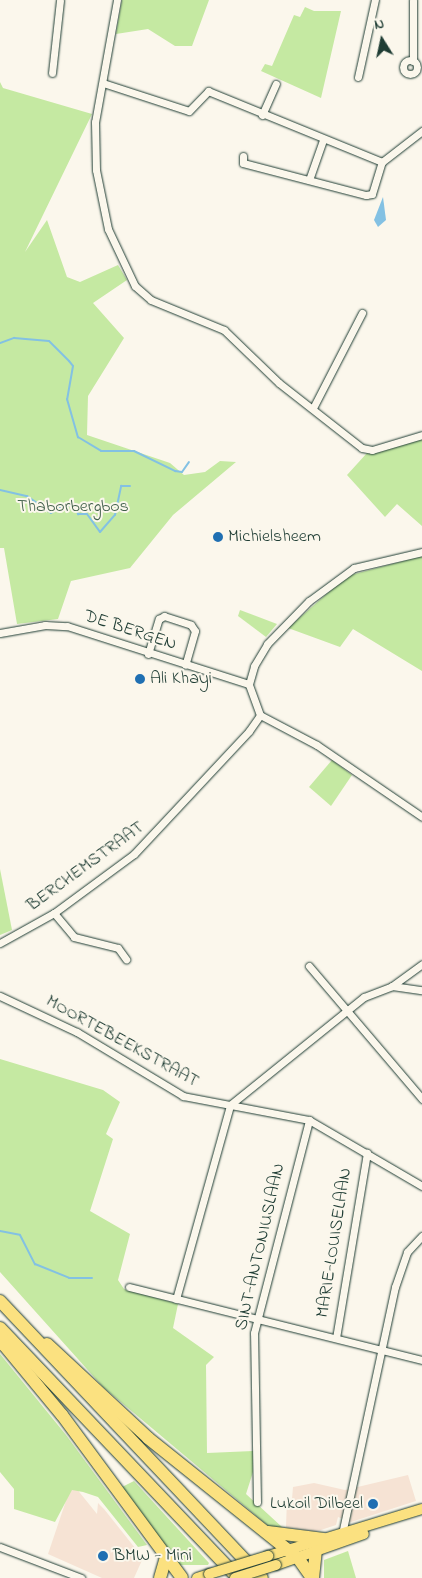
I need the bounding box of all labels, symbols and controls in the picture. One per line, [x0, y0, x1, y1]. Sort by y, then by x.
text: N [373, 14, 386, 36]
north arrow [357, 15, 407, 65]
park label: Thaborbergbos [17, 496, 129, 518]
place label: Michielsheem [228, 526, 321, 548]
marker: Michielsheem [212, 531, 224, 543]
street label: DE BERGEN [81, 606, 179, 656]
place label: Ali Khayi [150, 668, 212, 690]
marker: Ali Khayi [134, 673, 146, 685]
street label: BERCHEMSTRAAT [23, 817, 149, 917]
street label: MOORTEBEEKSTRAAT [42, 991, 202, 1093]
street label: SINT-ANTONIUSLAAN [231, 1161, 291, 1333]
street label: MARIE-LOUISELAAN [312, 1167, 358, 1319]
place label: Lukoil Dilbeel [270, 1493, 363, 1515]
marker: Lukoil Dilbeel [367, 1498, 379, 1510]
place label: BMW - Mini [113, 1545, 192, 1567]
marker: BMW - Mini [97, 1550, 109, 1562]

